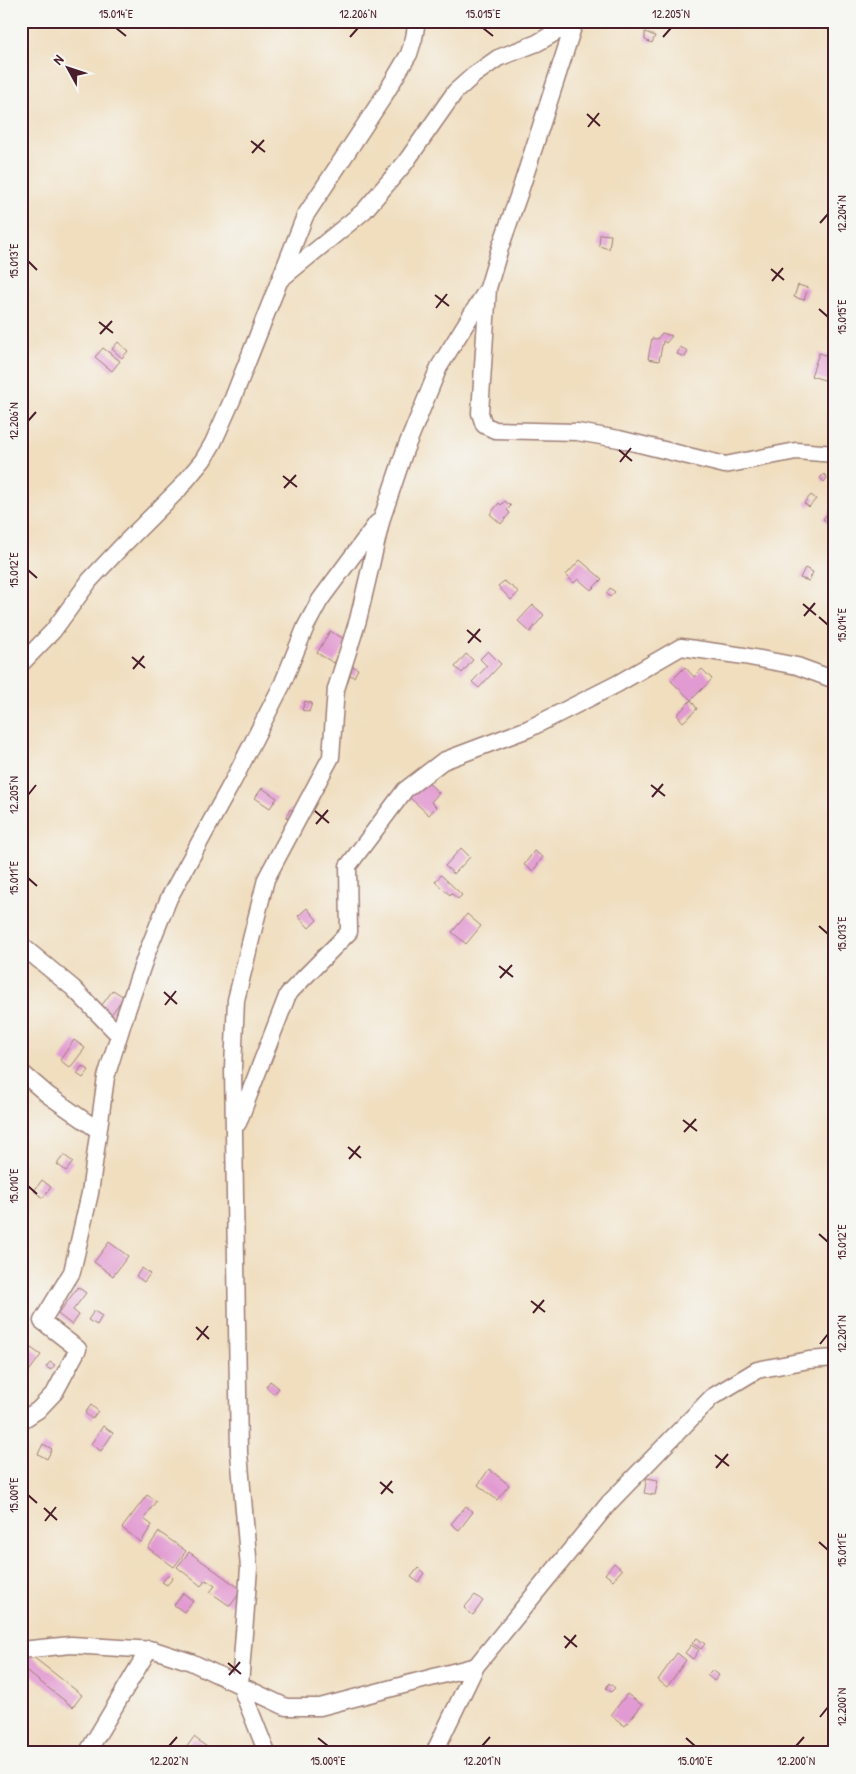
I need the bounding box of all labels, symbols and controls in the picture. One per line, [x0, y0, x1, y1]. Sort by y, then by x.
text: 15.014°E [99, 5, 134, 22]
text: 12.206°N [339, 5, 377, 22]
text: 15.015°E [466, 5, 501, 22]
text: 12.205°N [652, 5, 690, 22]
north arrow [42, 42, 92, 92]
text: N [48, 50, 68, 68]
text: 12.204°N [833, 195, 850, 233]
text: 15.013°E [5, 243, 22, 279]
text: 15.015°E [833, 299, 850, 334]
text: 12.206°N [5, 402, 22, 440]
text: 15.012°E [5, 552, 22, 588]
text: 15.014°E [833, 607, 850, 642]
text: 12.205°N [5, 776, 22, 814]
text: 15.011°E [5, 860, 22, 895]
text: 15.013°E [833, 916, 850, 952]
text: 15.010°E [5, 1168, 22, 1204]
text: 15.012°E [833, 1224, 850, 1260]
text: 12.201°N [833, 1315, 850, 1353]
text: 15.009°E [5, 1477, 22, 1513]
text: 15.011°E [833, 1532, 850, 1567]
text: 12.200°N [833, 1688, 850, 1726]
text: 12.202°N [150, 1752, 188, 1769]
text: 15.009°E [310, 1752, 346, 1769]
text: 12.201°N [463, 1752, 501, 1769]
text: 15.010°E [677, 1752, 713, 1769]
text: 12.200°N [777, 1752, 815, 1769]

